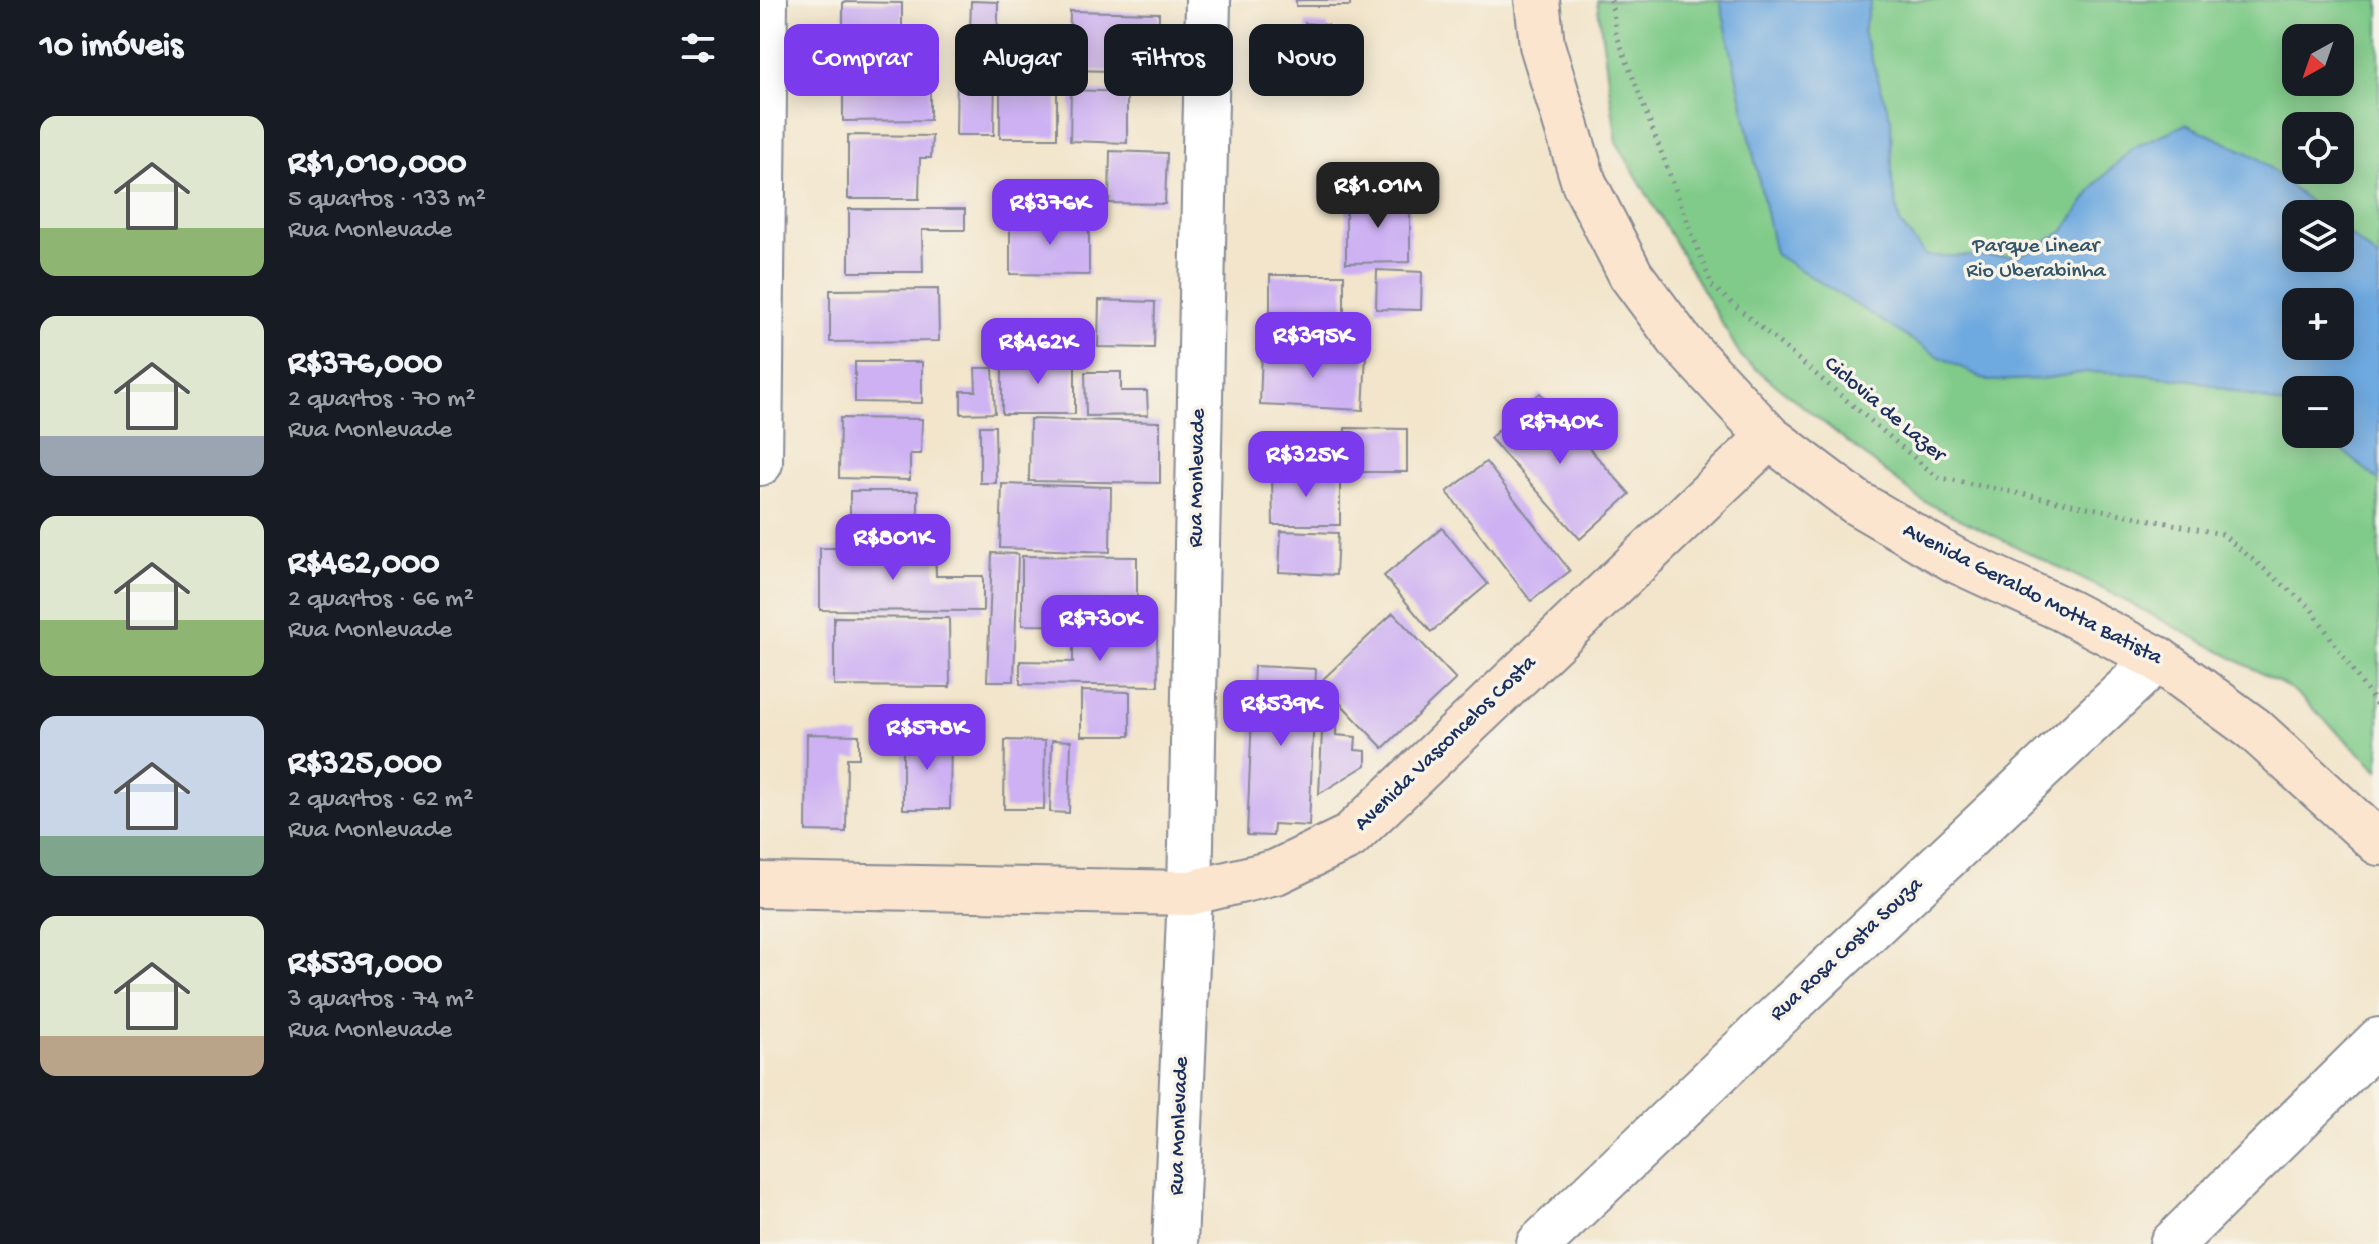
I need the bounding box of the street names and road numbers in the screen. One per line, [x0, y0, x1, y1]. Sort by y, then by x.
street label: Ciclovia de Lazer [1818, 352, 1952, 470]
street label: Rua Monlevade [1184, 408, 1212, 548]
street label: Avenida Geraldo Motta Batista [1898, 518, 2167, 672]
street label: Avenida Vasconcelos Costa [1350, 650, 1543, 838]
street label: Rua Rosa Costa Souza [1765, 872, 1929, 1028]
street label: Rua Monlevade [1165, 1056, 1195, 1196]

